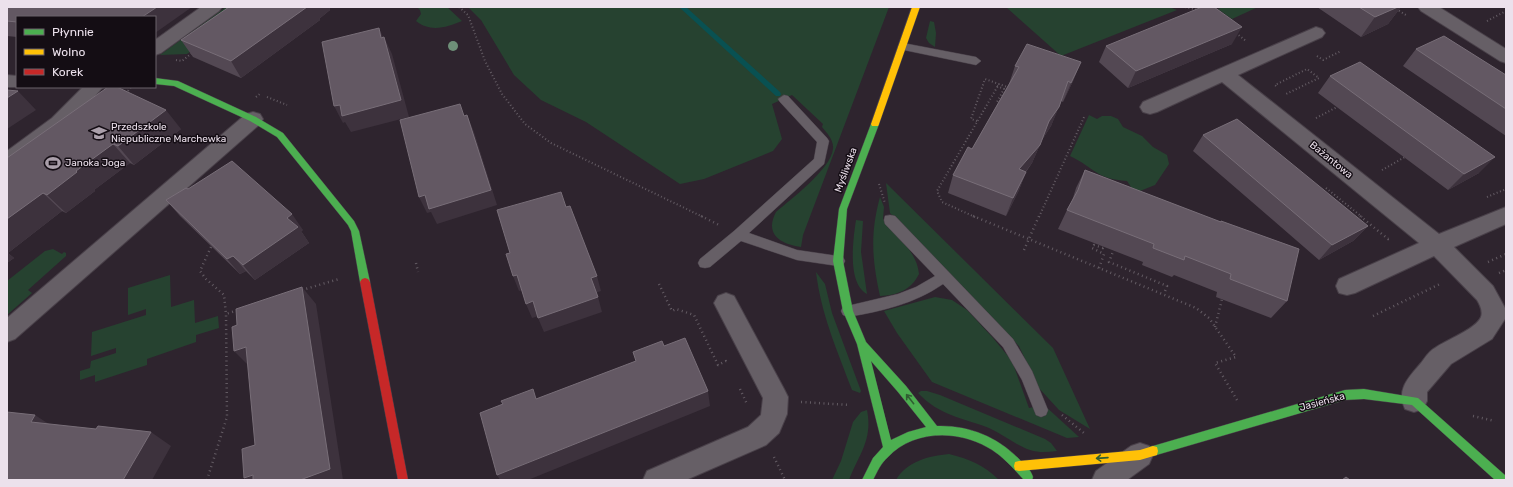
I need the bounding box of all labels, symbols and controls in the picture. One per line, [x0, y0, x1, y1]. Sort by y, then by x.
legend [16, 16, 156, 88]
text: Płynnie [52, 25, 94, 39]
text: Wolno [52, 45, 85, 59]
text: Korek [52, 65, 84, 79]
place label: Przedszkole Niepubliczne Marchewka [111, 121, 226, 145]
school or university icon: Przedszkole Niepubliczne Marchewka [90, 124, 108, 142]
street label: Bażantowa [1307, 139, 1355, 181]
street label: Myśliwska [832, 146, 860, 194]
sports icon: Janoka Joga [44, 154, 62, 172]
place label: Janoka Joga [65, 157, 125, 169]
street label: Jasieńska [1298, 390, 1346, 414]
one-way arrow [905, 394, 914, 405]
one-way arrow [1096, 454, 1109, 461]

